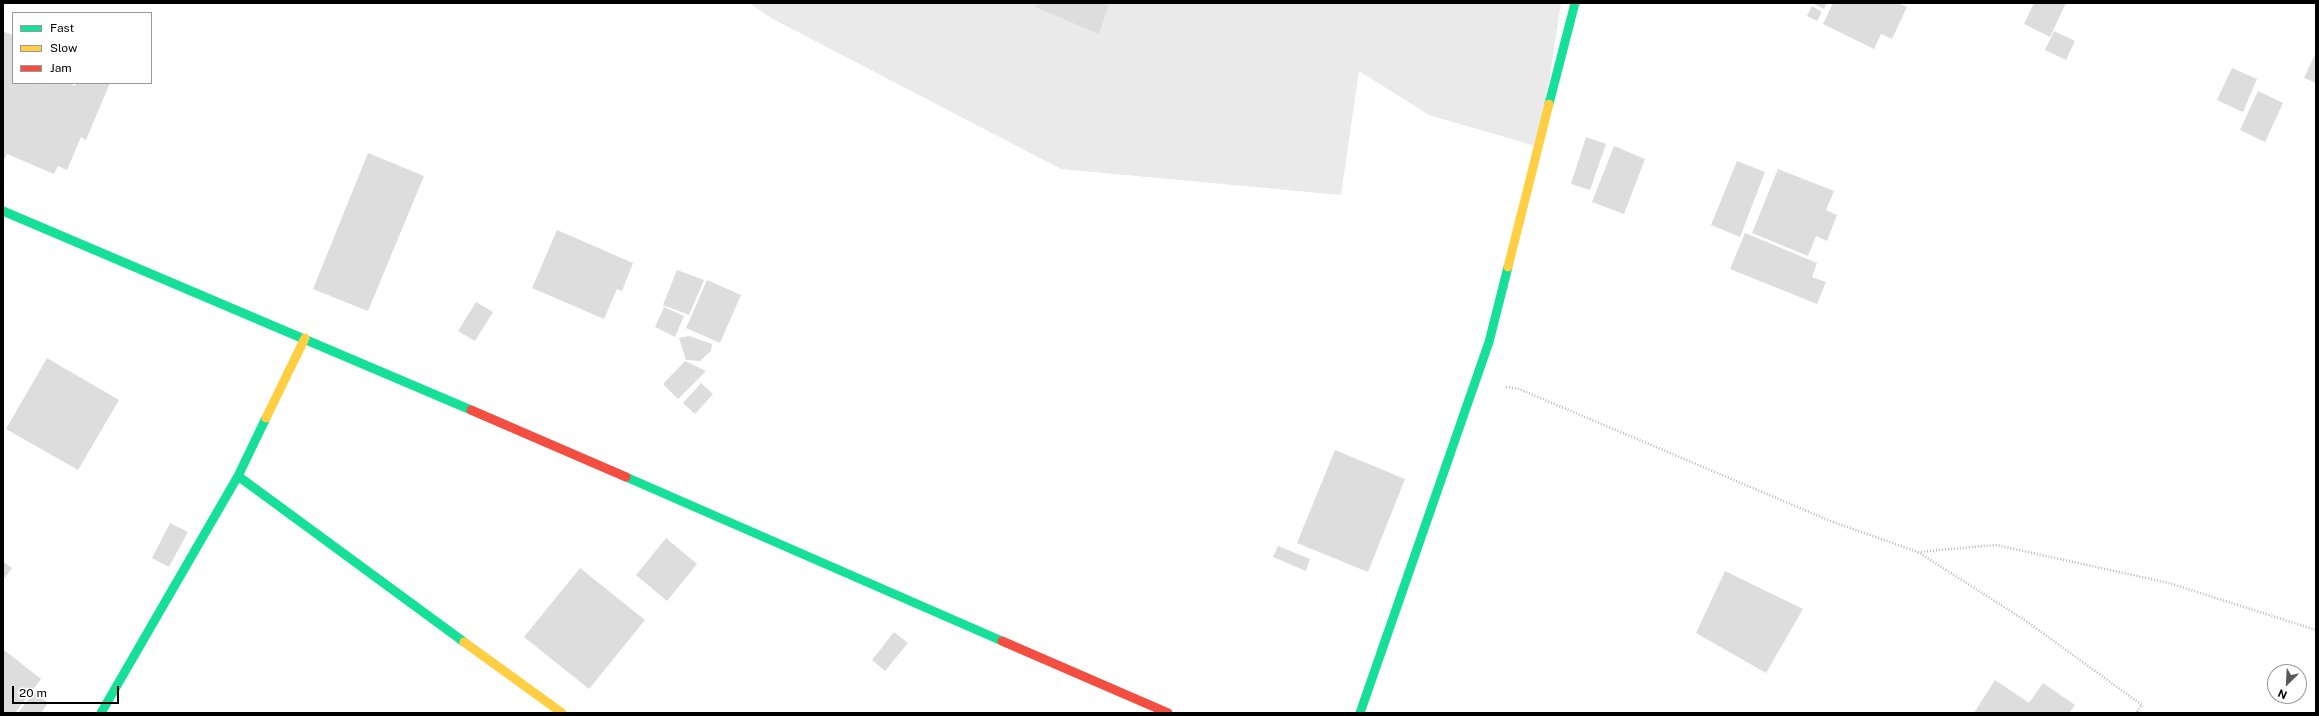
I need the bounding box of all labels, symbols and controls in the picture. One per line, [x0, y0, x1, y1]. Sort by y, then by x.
legend [12, 12, 152, 84]
text: Fast [50, 21, 74, 35]
text: Slow [50, 41, 77, 55]
text: Jam [50, 61, 72, 75]
north arrow [2267, 664, 2307, 704]
scale bar [14, 678, 121, 704]
text: 20 m [19, 686, 47, 700]
text: N [2276, 687, 2289, 701]

